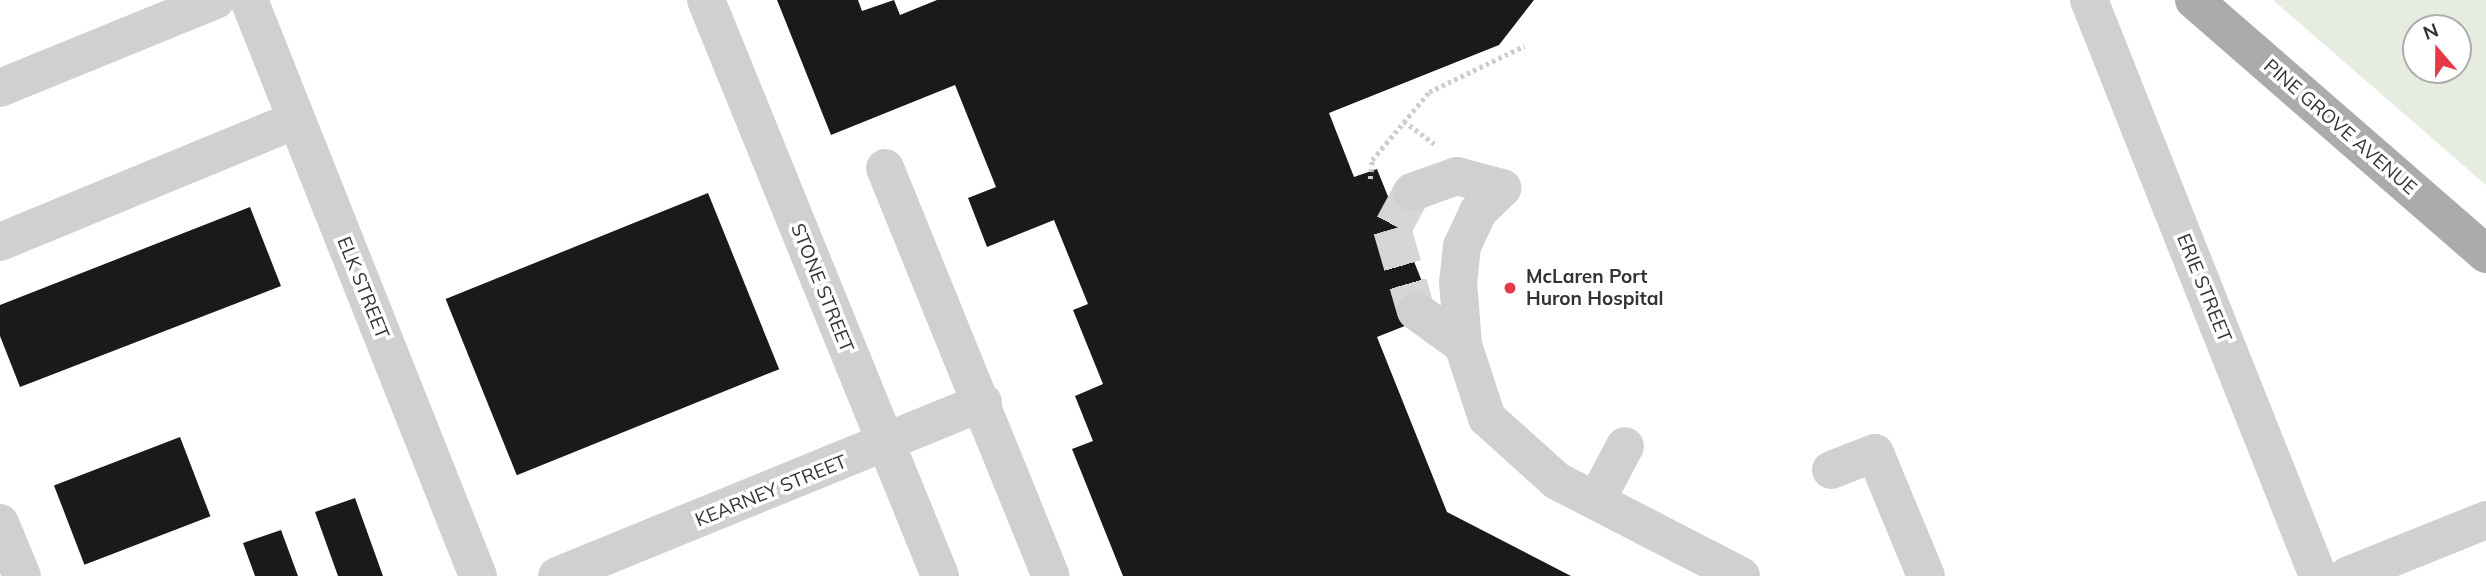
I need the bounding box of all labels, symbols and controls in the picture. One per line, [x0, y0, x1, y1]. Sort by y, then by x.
north arrow [2402, 14, 2472, 84]
text: N [2420, 17, 2441, 45]
street label: PINE GROVE AVENUE [2259, 54, 2421, 200]
street label: STONE STREET [786, 220, 858, 356]
street label: ERIE STREET [2172, 230, 2236, 346]
street label: ELK STREET [332, 234, 394, 342]
place label: McLaren Port Huron Hospital [1526, 266, 1663, 310]
marker: McLaren Port Huron Hospital [1500, 278, 1520, 298]
street label: KEARNEY STREET [692, 450, 850, 532]

